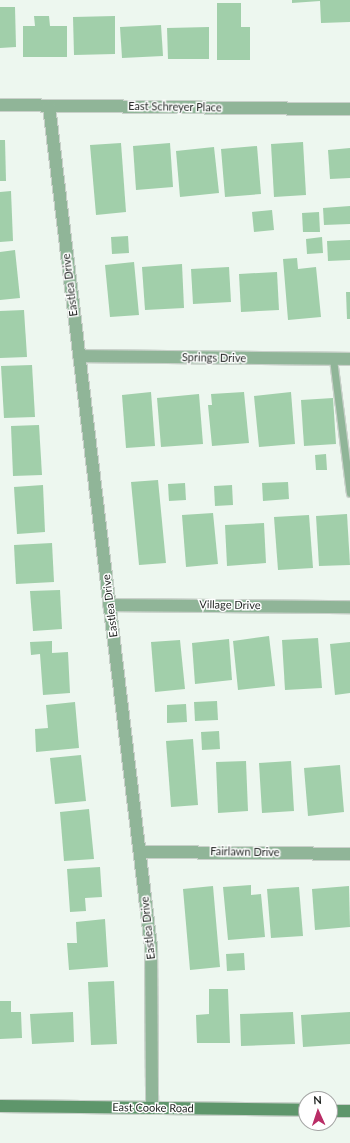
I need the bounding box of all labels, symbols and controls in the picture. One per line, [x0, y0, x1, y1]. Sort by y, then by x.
street label: East Schreyer Place [128, 100, 222, 114]
street label: Eastlea Drive [60, 253, 80, 317]
street label: Springs Drive [182, 351, 246, 365]
street label: Eastlea Drive [100, 574, 120, 638]
street label: Village Drive [199, 598, 261, 612]
street label: Fairlawn Drive [210, 845, 280, 859]
street label: Eastlea Drive [138, 896, 158, 960]
north arrow [298, 1091, 338, 1131]
text: N [313, 1093, 322, 1106]
street label: East Cooke Road [112, 1101, 194, 1115]

